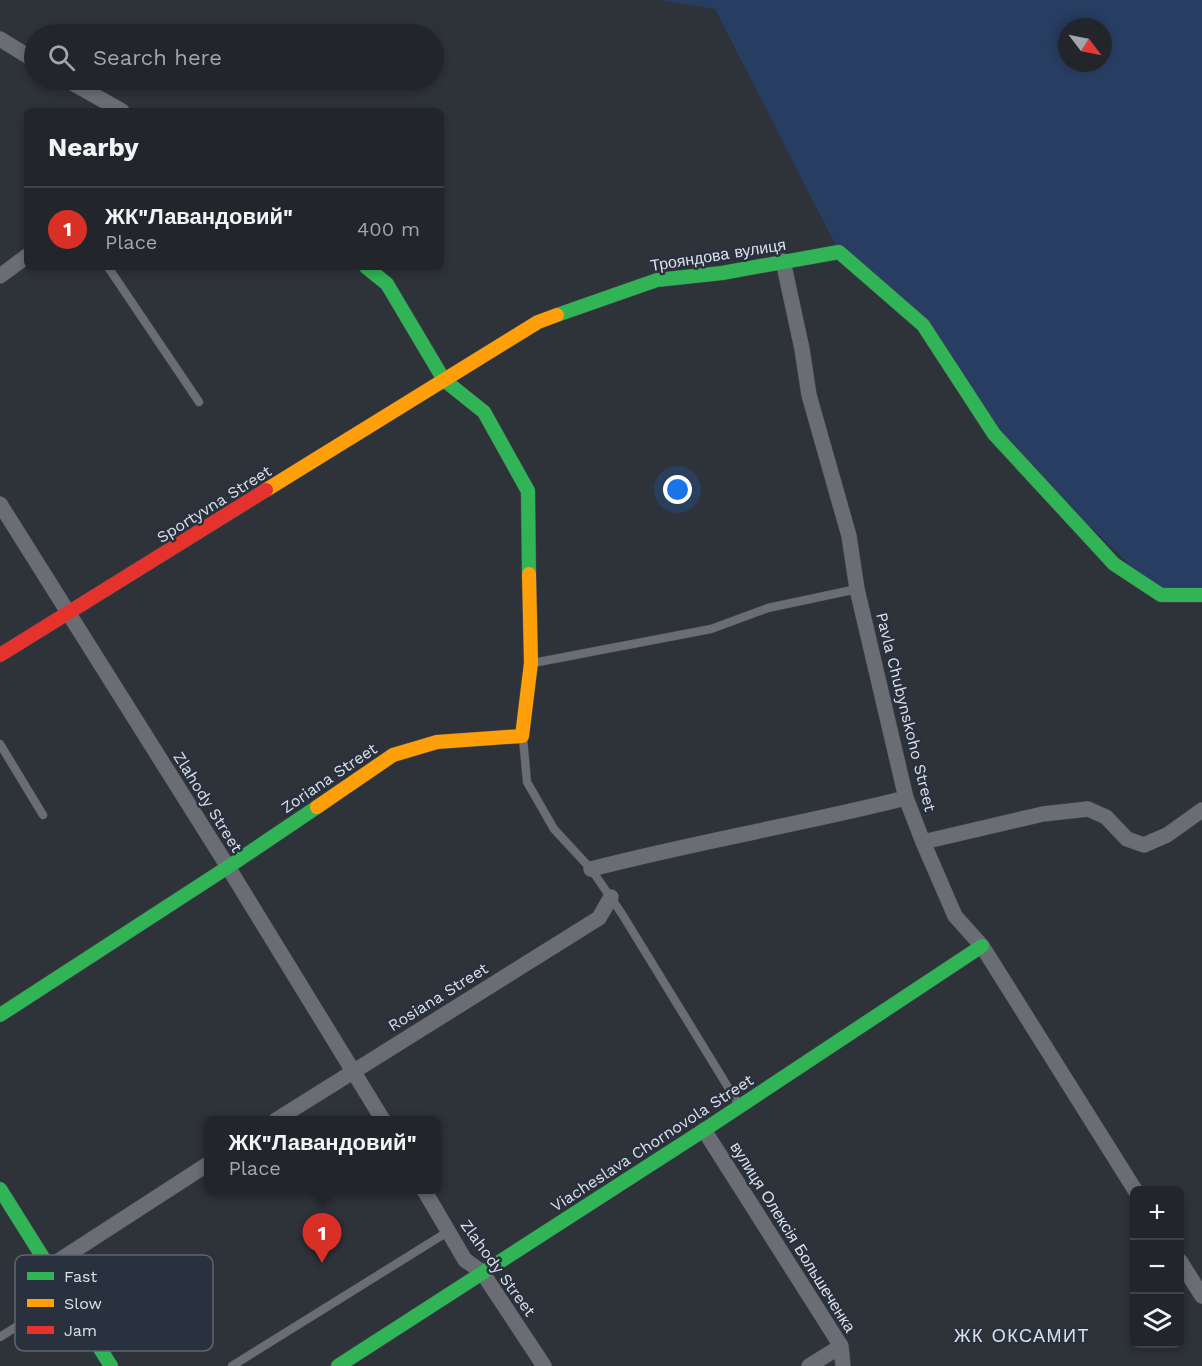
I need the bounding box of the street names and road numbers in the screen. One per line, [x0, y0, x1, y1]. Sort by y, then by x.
street label: Трояндова вулиця [649, 235, 787, 275]
street label: Sportyvna Street [153, 461, 275, 547]
street label: Pavla Chubynskoho Street [872, 610, 940, 814]
street label: Zoriana Street [278, 739, 381, 817]
street label: Zlahody Street [169, 748, 247, 856]
street label: Rosiana Street [385, 959, 492, 1035]
street label: Viacheslava Chornovola Street [547, 1070, 757, 1216]
street label: вулиця Олексія Большеченка [726, 1138, 860, 1336]
street label: Zlahody Street [457, 1216, 540, 1320]

